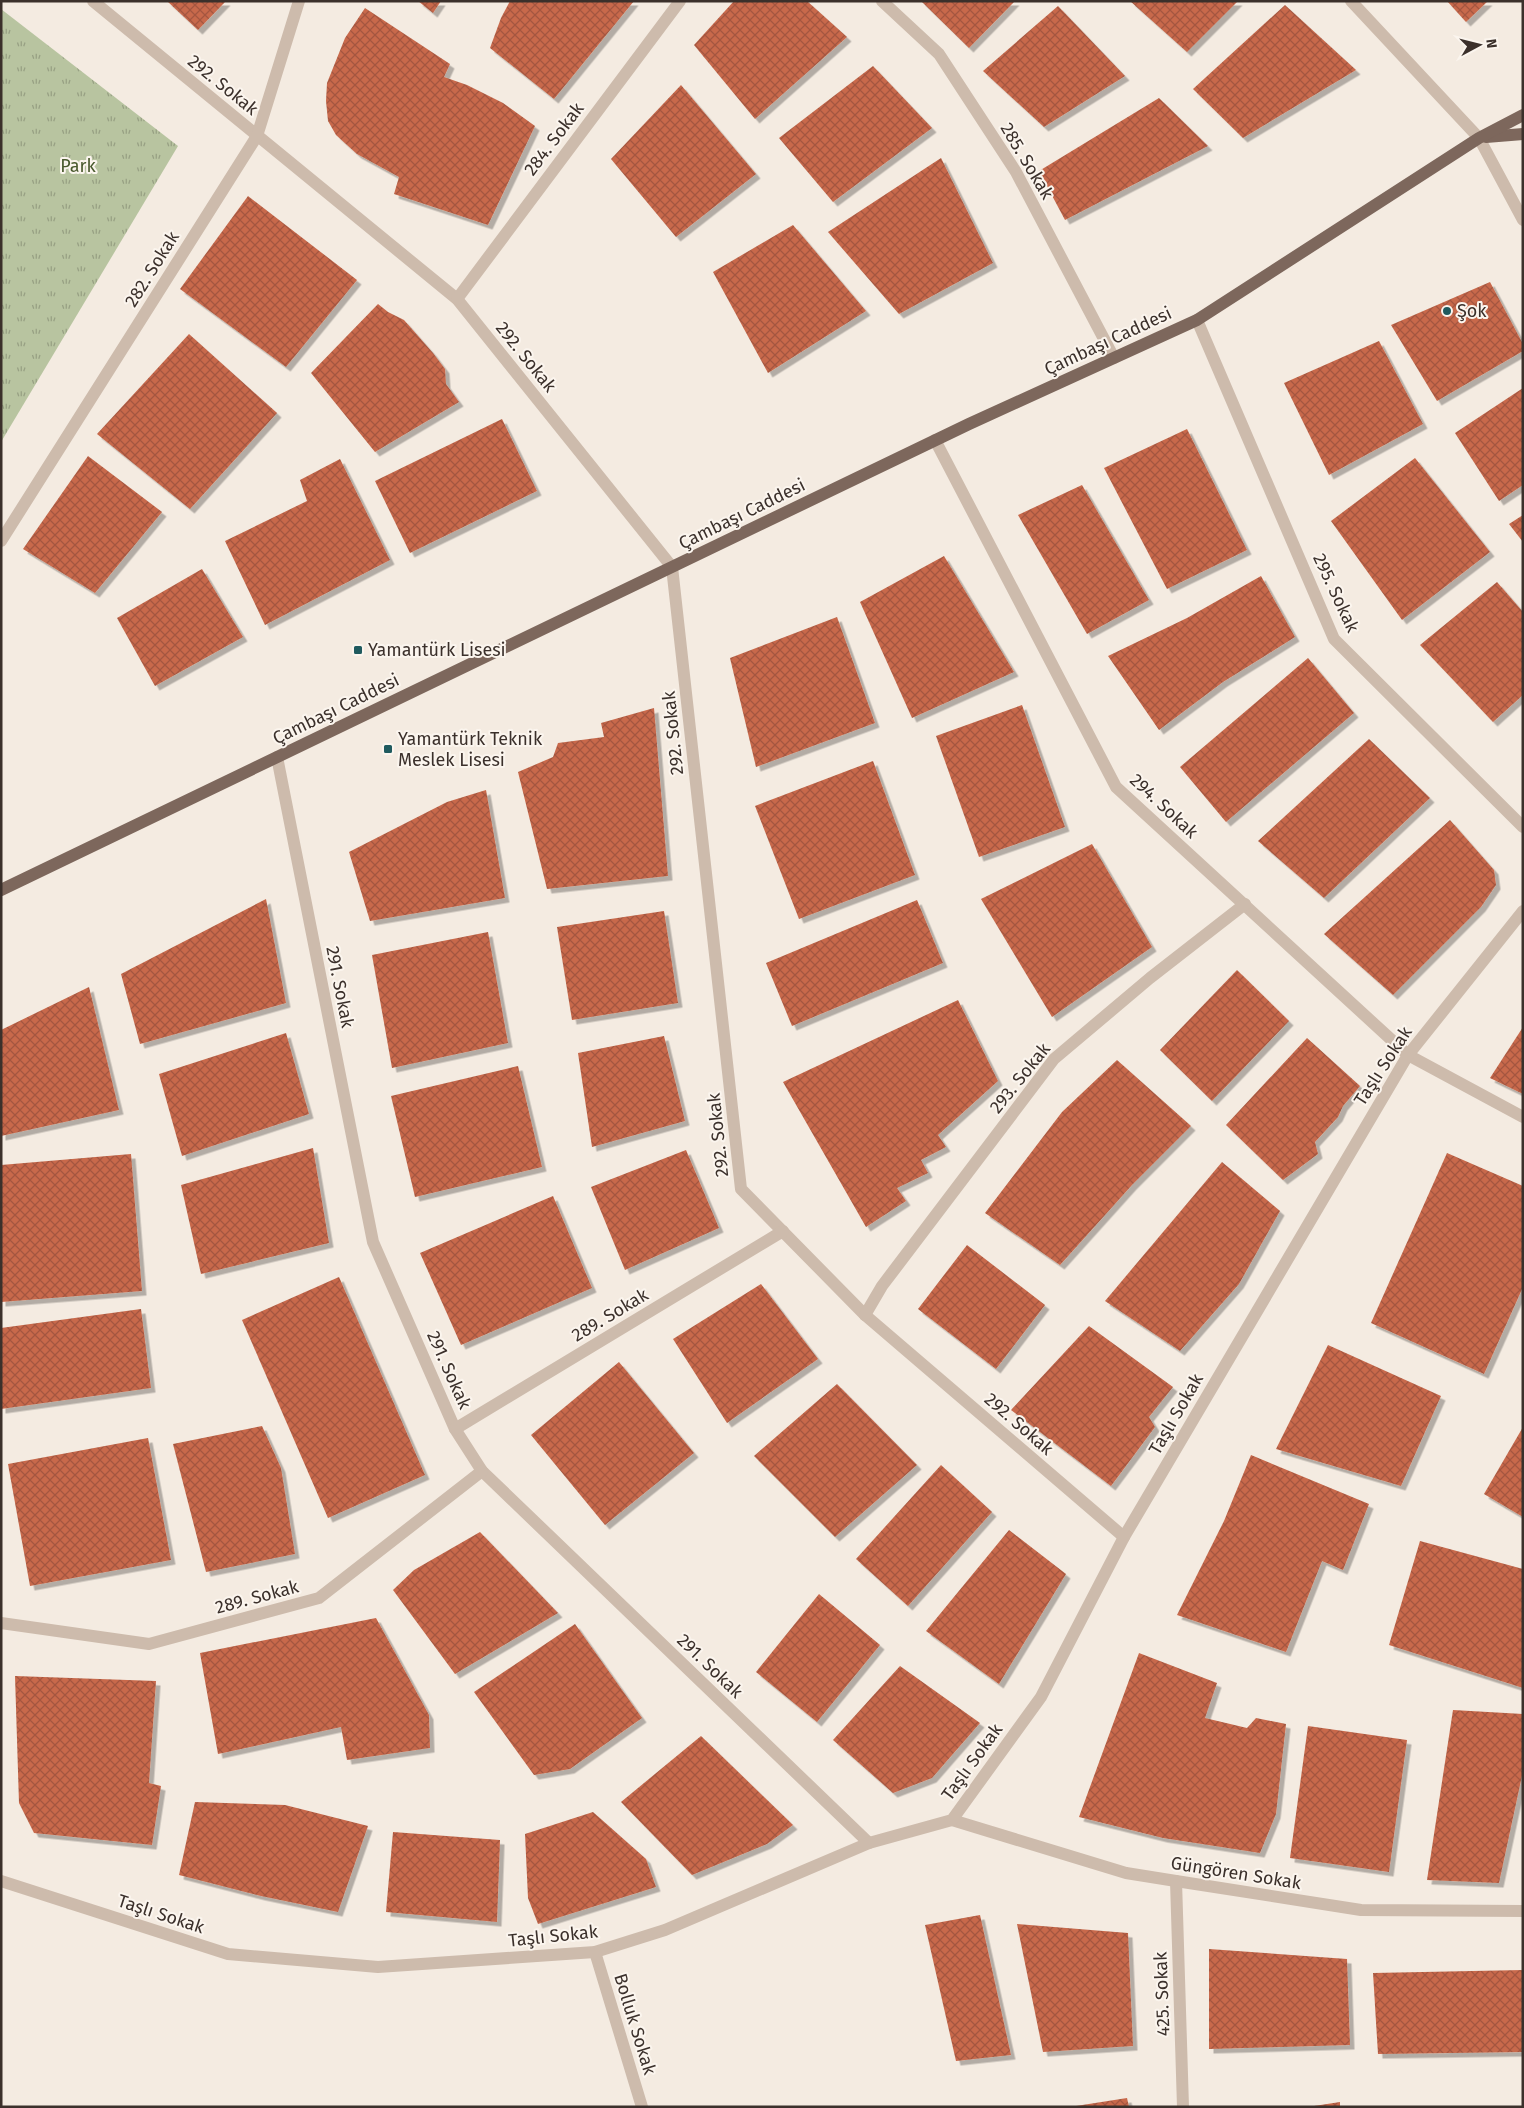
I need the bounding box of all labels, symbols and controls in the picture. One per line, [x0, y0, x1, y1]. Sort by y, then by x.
north arrow [1454, 20, 1504, 70]
text: N [1482, 38, 1500, 49]
street label: 292. Sokak [183, 50, 263, 120]
street label: 284. Sokak [519, 98, 589, 180]
street label: 285. Sokak [996, 119, 1059, 204]
park label: Park [60, 155, 96, 177]
street label: 282. Sokak [120, 227, 184, 311]
place label: Şok [1457, 300, 1487, 322]
street label: Çambaşı Caddesi [1041, 302, 1175, 380]
marker: Şok [1441, 305, 1453, 317]
street label: 292. Sokak [491, 317, 561, 397]
street label: Çambaşı Caddesi [675, 474, 809, 554]
street label: 295. Sokak [1308, 550, 1364, 637]
place label: Yamantürk Lisesi [368, 639, 506, 661]
marker: Yamantürk Lisesi [352, 644, 364, 656]
street label: Çambaşı Caddesi [269, 669, 403, 749]
street label: 292. Sokak [658, 689, 688, 776]
place label: Yamantürk Teknik Meslek Lisesi [398, 728, 543, 771]
marker: Yamantürk Teknik Meslek Lisesi [382, 743, 394, 755]
street label: 294. Sokak [1125, 769, 1203, 844]
street label: 291. Sokak [321, 944, 359, 1031]
street label: Taşlı Sokak [1349, 1022, 1417, 1110]
street label: 293. Sokak [985, 1038, 1056, 1118]
street label: 292. Sokak [703, 1091, 733, 1178]
street label: 289. Sokak [568, 1283, 653, 1346]
street label: 291. Sokak [422, 1328, 476, 1413]
street label: Taşlı Sokak [1144, 1369, 1208, 1458]
street label: 292. Sokak [980, 1388, 1059, 1460]
street label: 289. Sokak [213, 1575, 302, 1619]
street label: 291. Sokak [673, 1629, 748, 1703]
street label: Taşlı Sokak [937, 1719, 1008, 1805]
street label: Güngören Sokak [1169, 1852, 1304, 1894]
street label: Taşlı Sokak [115, 1890, 208, 1939]
street label: Taşlı Sokak [507, 1920, 600, 1952]
street label: 425. Sokak [1150, 1951, 1174, 2037]
street label: Bolluk Sokak [609, 1971, 661, 2078]

